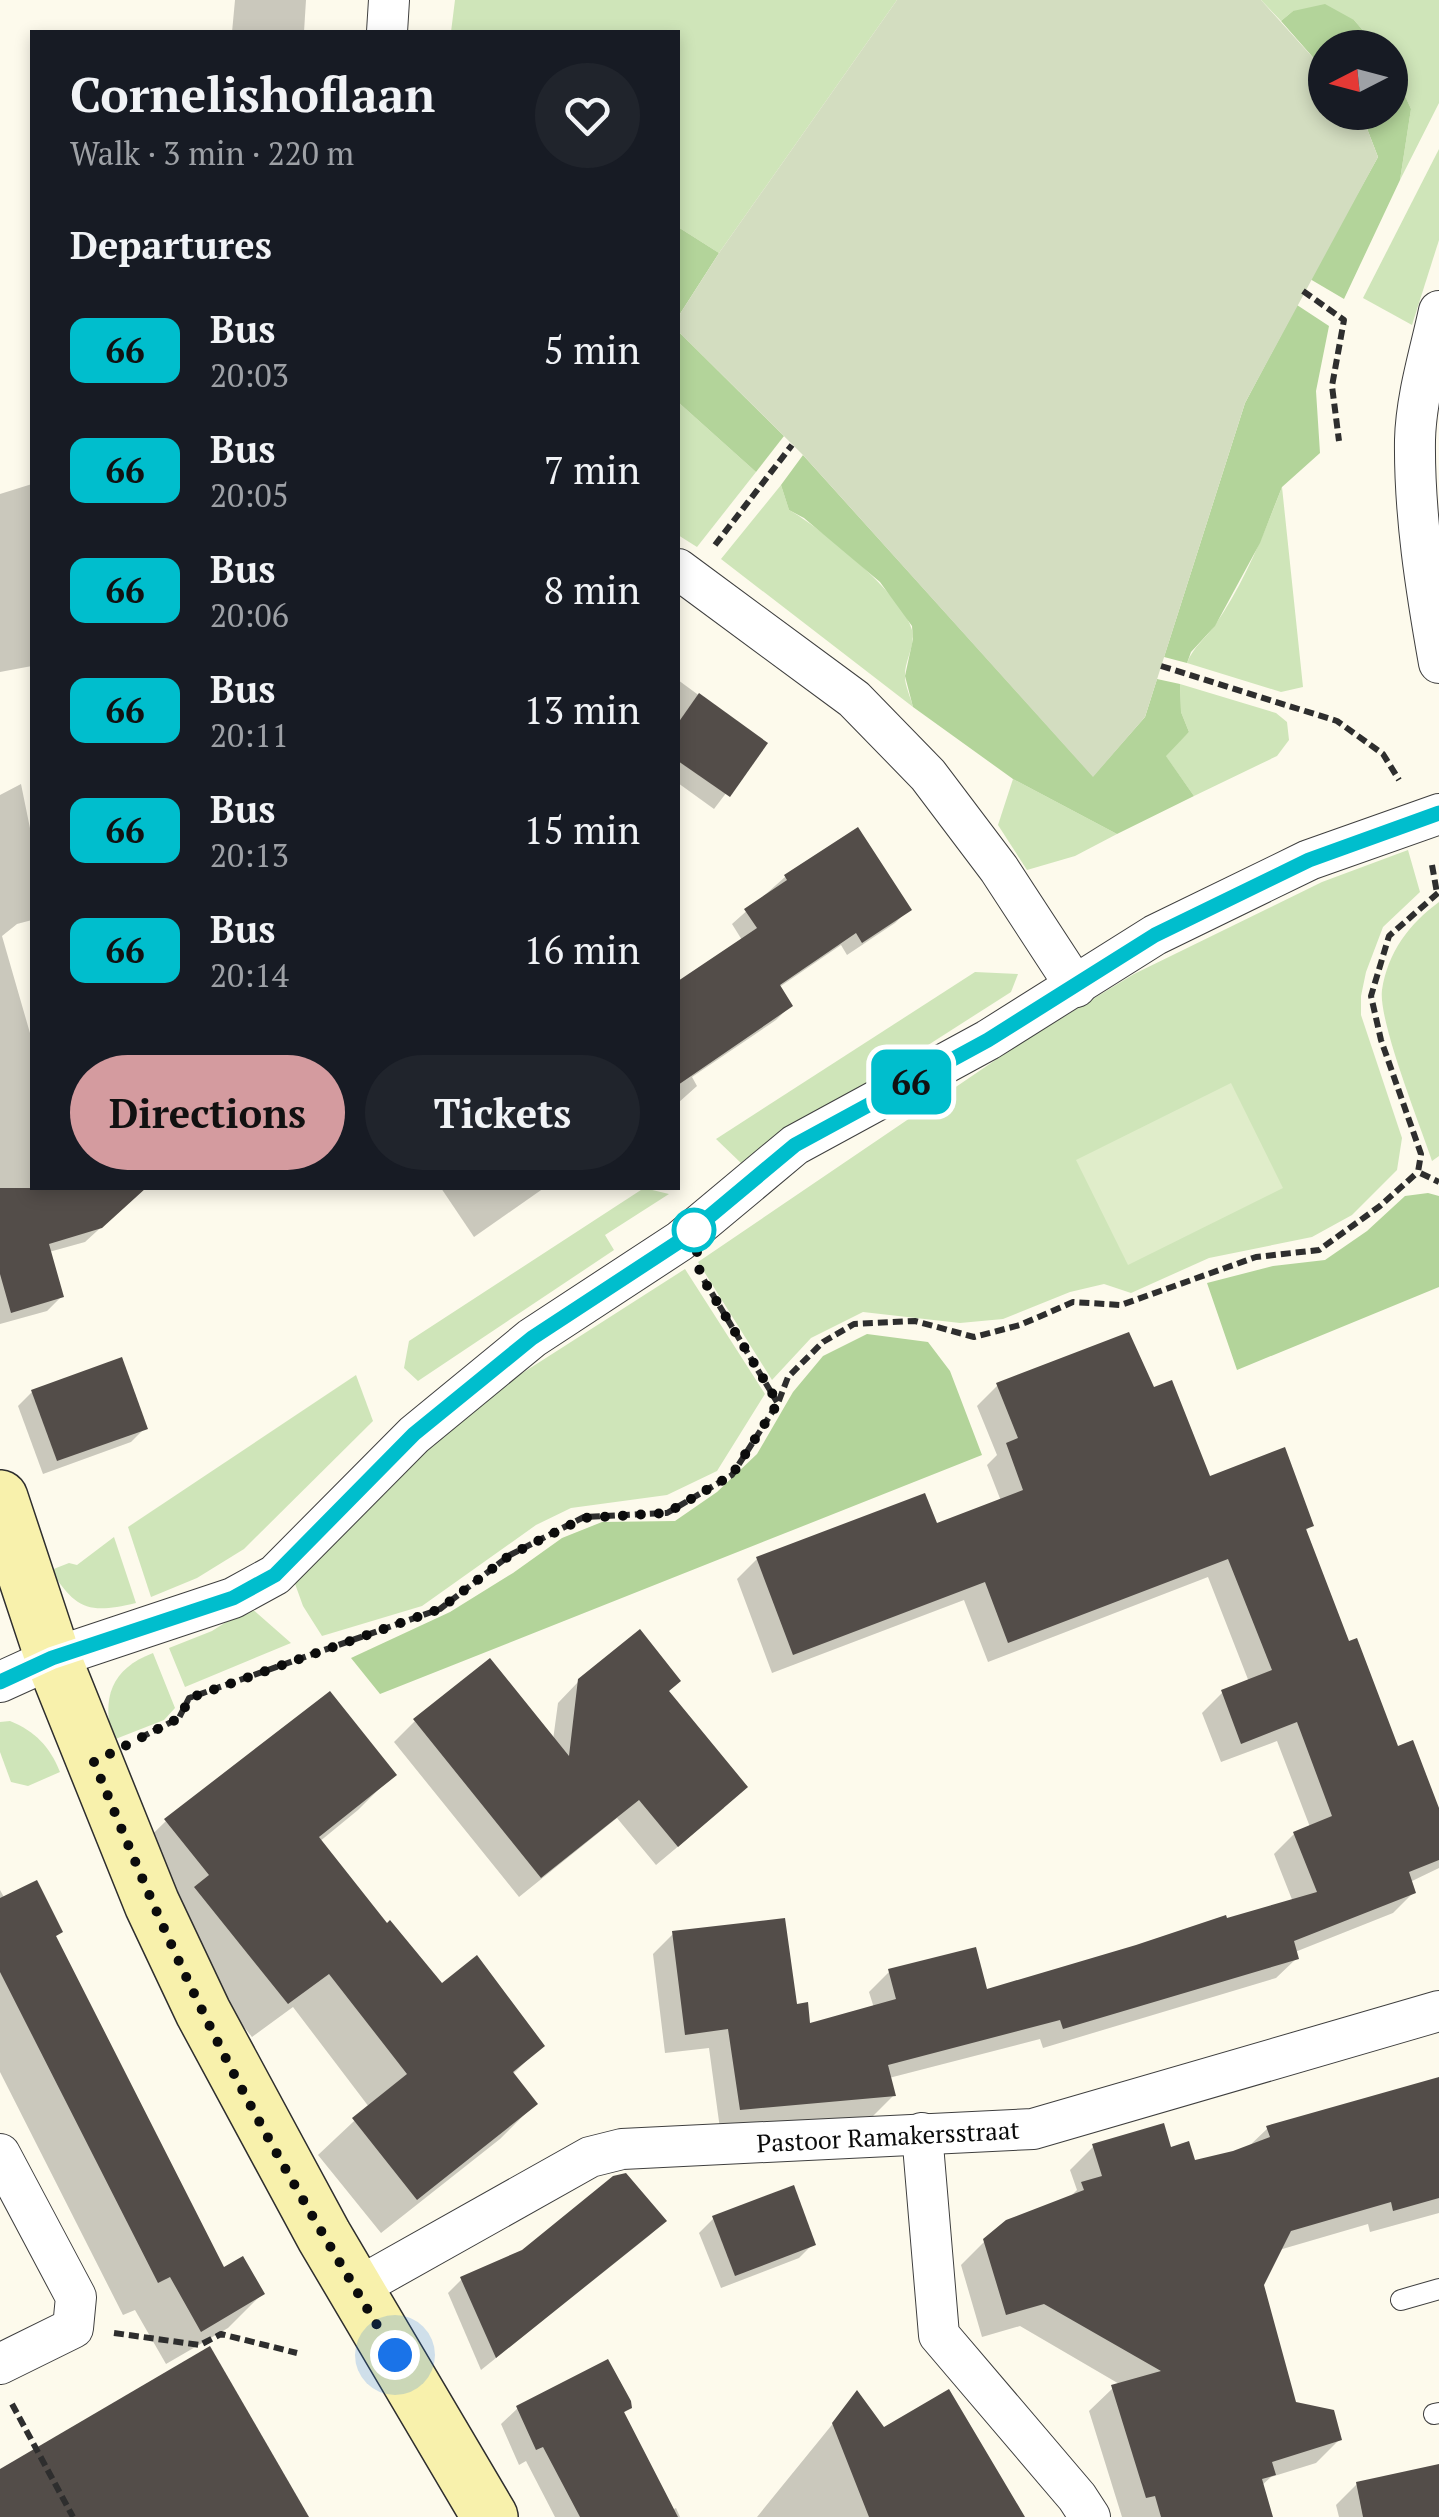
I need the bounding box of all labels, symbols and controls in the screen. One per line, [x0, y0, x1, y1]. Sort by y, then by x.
north arrow [1308, 30, 1408, 130]
map controls [1308, 30, 1408, 130]
text: Cornelishoflaan [70, 62, 435, 126]
button: heart [535, 63, 640, 168]
text: Walk · 3 min · 220 m [70, 132, 354, 174]
text: Departures [70, 220, 272, 270]
text: Bus [210, 304, 275, 354]
text: 5 min [544, 325, 640, 375]
text: 66 [105, 327, 145, 373]
text: 20:03 [210, 354, 289, 396]
text: Bus [210, 424, 275, 474]
text: 7 min [544, 445, 640, 495]
text: 66 [105, 447, 145, 493]
text: 20:05 [210, 474, 289, 516]
text: Bus [210, 544, 275, 594]
text: 8 min [544, 565, 640, 615]
text: 66 [105, 567, 145, 613]
text: 20:06 [210, 594, 289, 636]
text: Bus [210, 664, 275, 714]
text: 13 min [523, 685, 640, 735]
text: 66 [105, 687, 145, 733]
text: 20:11 [210, 714, 289, 756]
text: Bus [210, 784, 275, 834]
text: 15 min [523, 805, 640, 855]
text: 66 [105, 807, 145, 853]
text: 20:13 [210, 834, 289, 876]
text: Bus [210, 904, 275, 954]
text: 16 min [523, 925, 640, 975]
text: 66 [105, 927, 145, 973]
text: 20:14 [210, 954, 289, 996]
line badge: 66 [866, 1050, 956, 1114]
button: Directions [70, 1055, 345, 1170]
button: Tickets [365, 1055, 640, 1170]
text: 66 [891, 1059, 931, 1105]
unlabelled marker [673, 1209, 715, 1251]
street label: Pastoor Ramakersstraat [756, 2113, 1020, 2159]
your location [370, 2330, 420, 2380]

